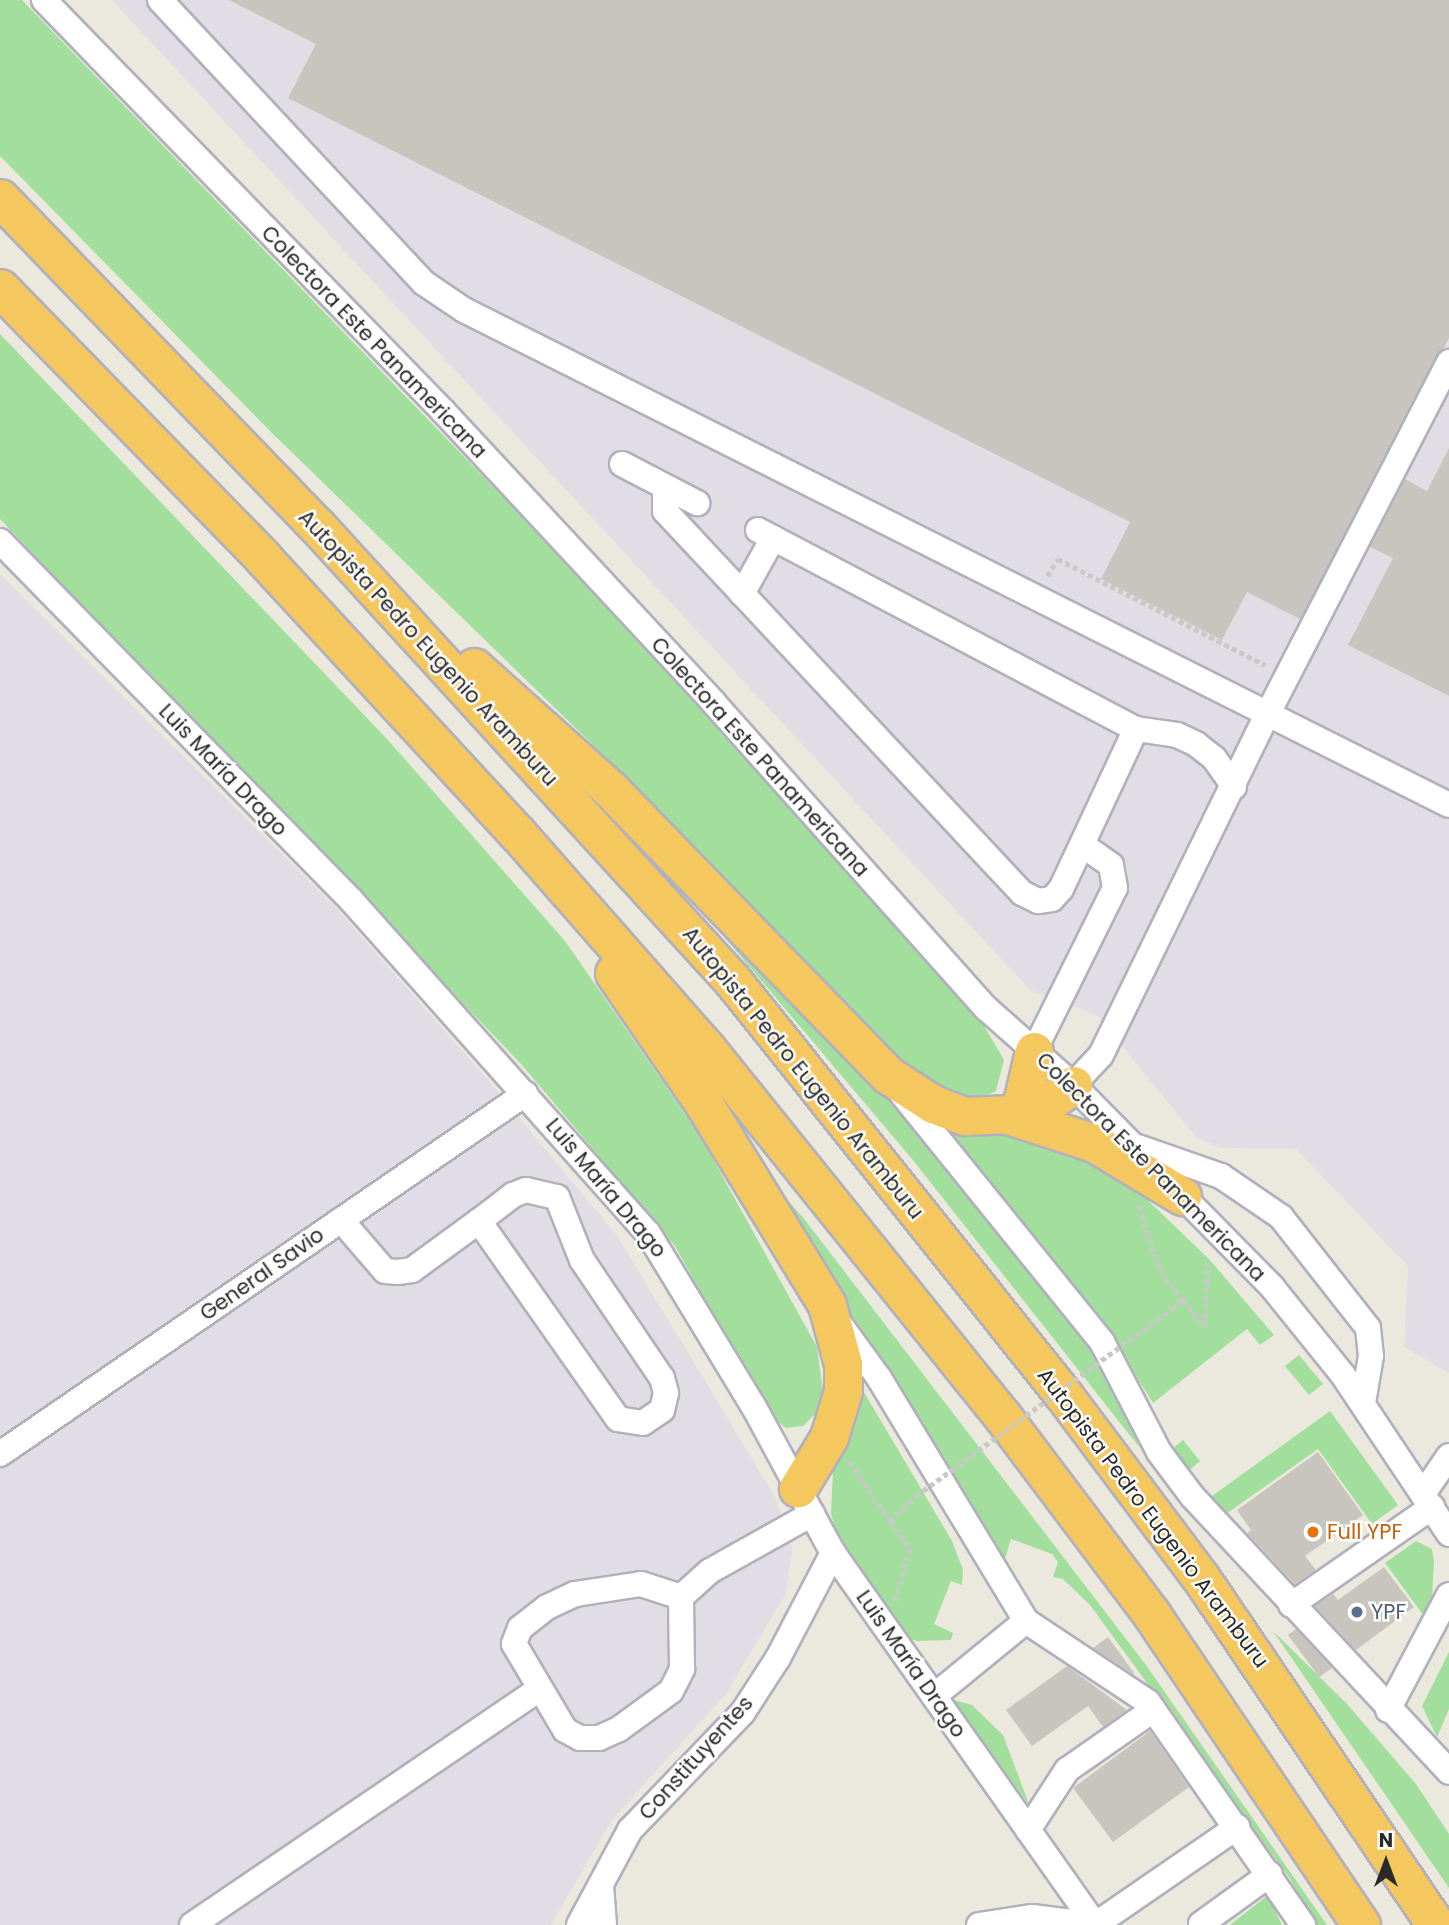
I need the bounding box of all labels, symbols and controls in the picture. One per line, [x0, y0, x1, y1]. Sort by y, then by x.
street label: Colectora Este Panamericana [256, 220, 492, 464]
street label: Autopista Pedro Eugenio Aramburu [293, 505, 563, 791]
street label: Colectora Este Panamericana [646, 632, 874, 882]
street label: Luis María Drago [154, 699, 292, 841]
street label: Autopista Pedro Eugenio Aramburu [677, 922, 929, 1224]
street label: Colectora Este Panamericana [1031, 1047, 1271, 1287]
street label: Luis María Drago [540, 1113, 672, 1263]
street label: General Savio [195, 1222, 329, 1326]
street label: Autopista Pedro Eugenio Aramburu [1032, 1363, 1274, 1673]
place label: Full YPF [1327, 1519, 1402, 1545]
marker: Full YPF [1305, 1524, 1321, 1540]
street label: Luis María Drago [851, 1586, 971, 1742]
place label: YPF [1371, 1599, 1406, 1625]
marker: YPF [1349, 1604, 1365, 1620]
street label: Constituyentes [634, 1691, 758, 1825]
north arrow [1351, 1827, 1421, 1897]
text: N [1379, 1827, 1393, 1854]

